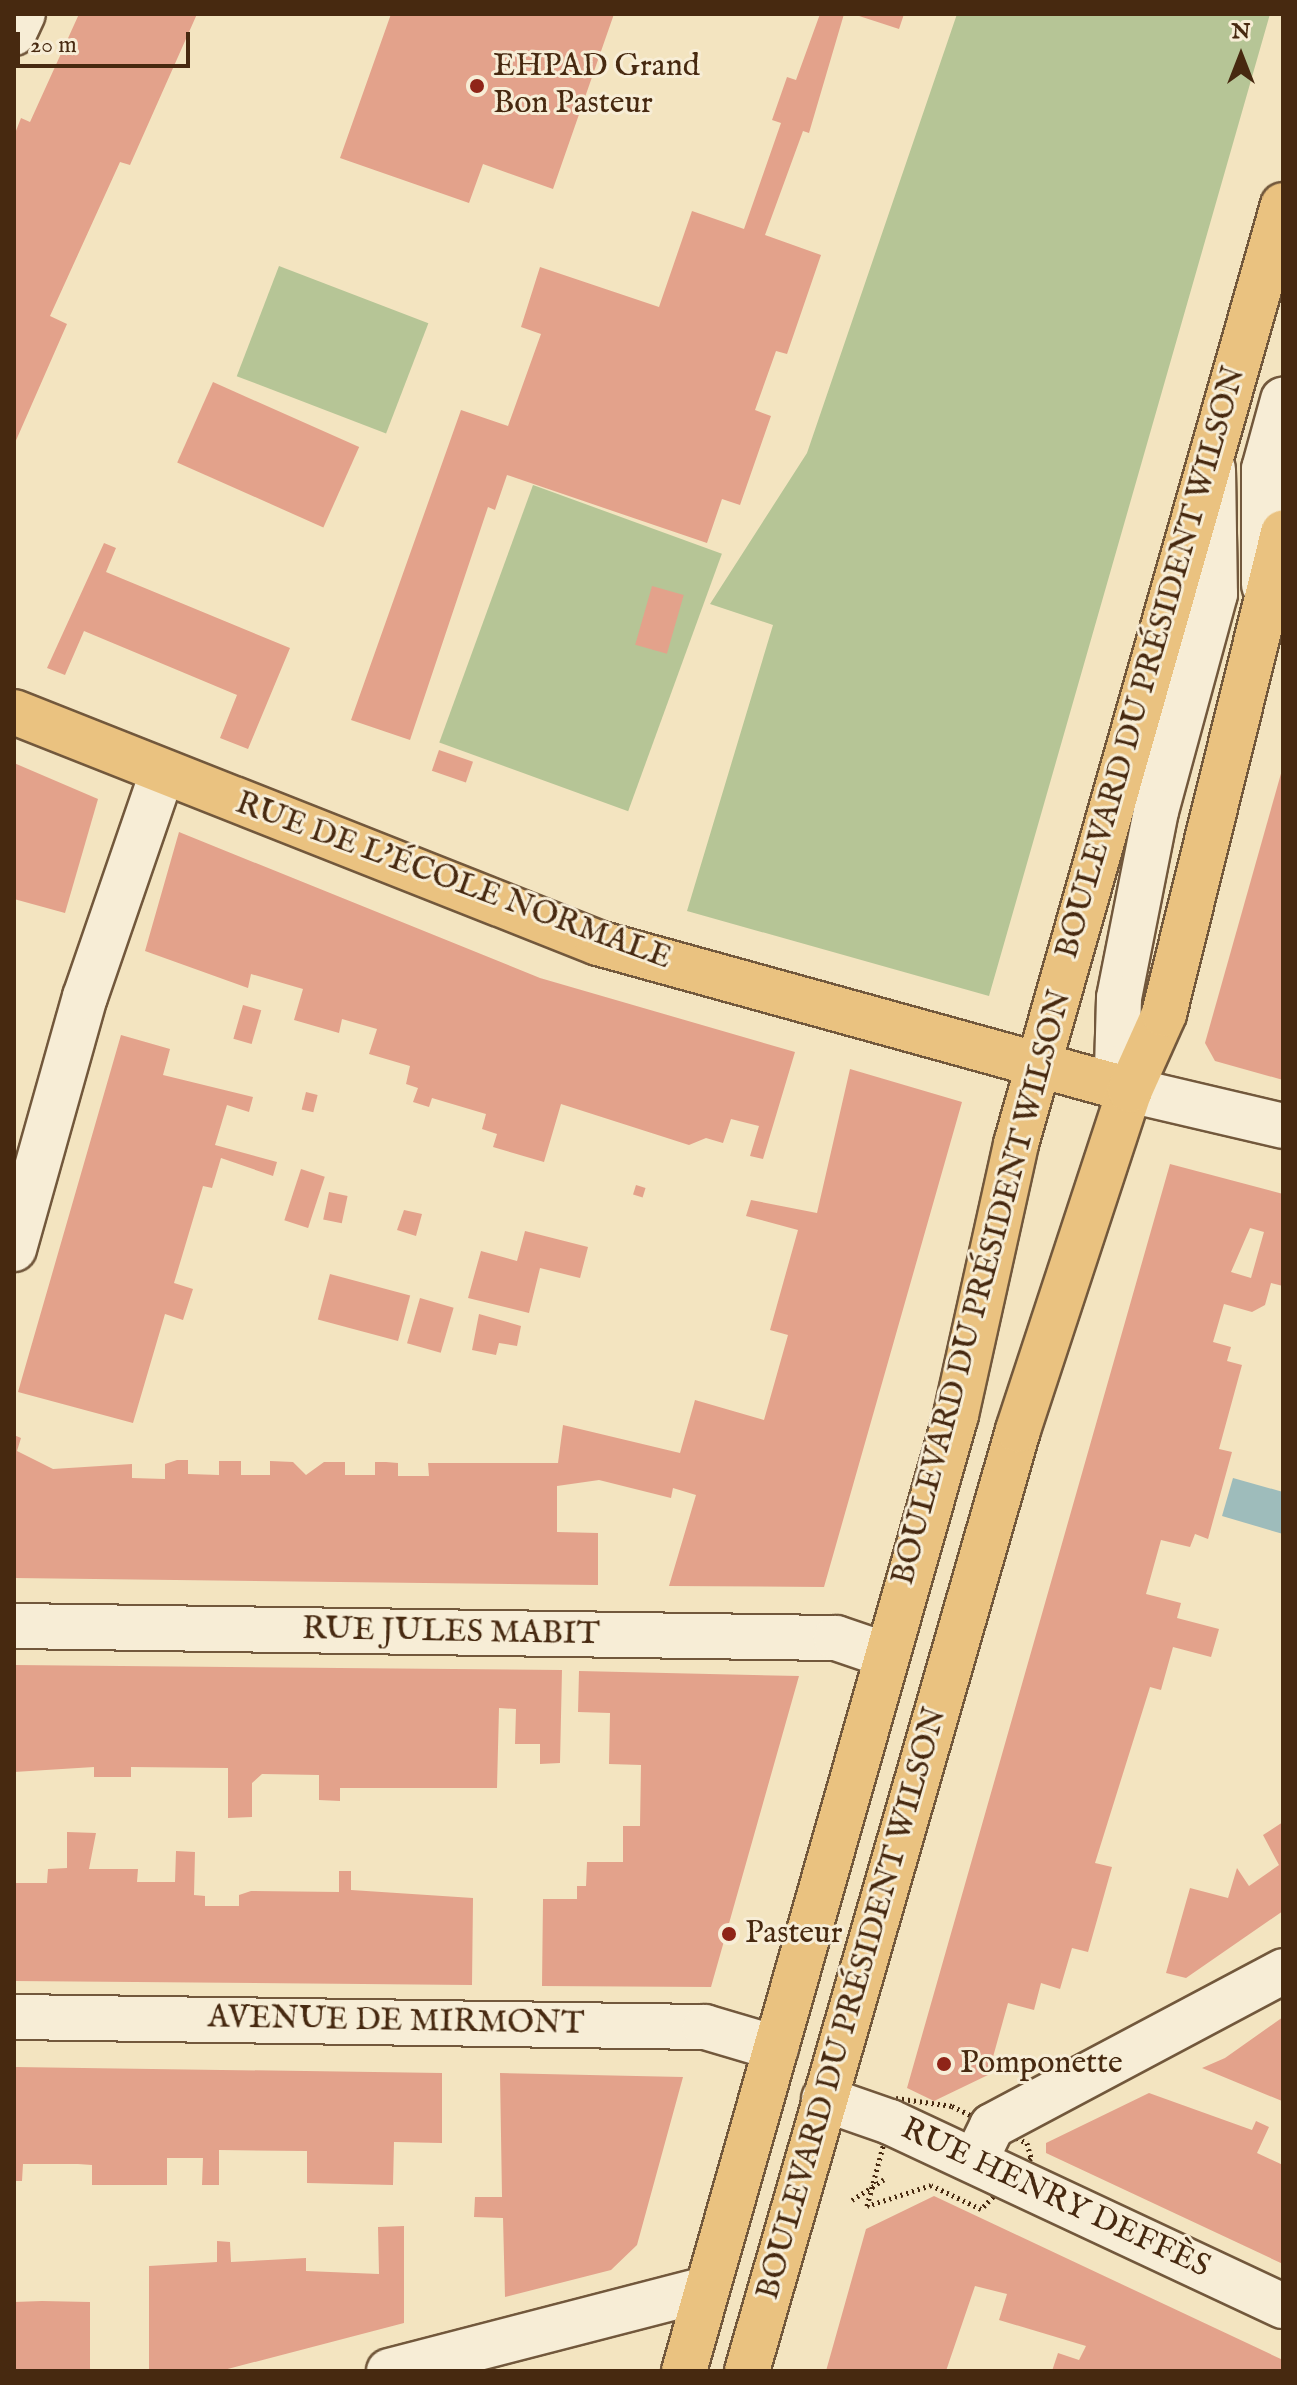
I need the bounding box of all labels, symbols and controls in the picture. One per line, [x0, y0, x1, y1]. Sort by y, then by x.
scale bar [20, 16, 194, 66]
north arrow [1201, 16, 1281, 96]
text: N [1231, 18, 1251, 46]
text: 20 m [30, 30, 77, 61]
place label: EHPAD Grand Bon Pasteur [493, 49, 700, 124]
marker: EHPAD Grand Bon Pasteur [468, 77, 486, 95]
street label: BOULEVARD DU PRÉSIDENT WILSON [1049, 363, 1255, 963]
street label: RUE DE L'ÉCOLE NORMALE [230, 785, 676, 979]
street label: BOULEVARD DU PRÉSIDENT WILSON [885, 986, 1081, 1590]
street label: RUE JULES MABIT [302, 1611, 600, 1655]
street label: BOULEVARD DU PRÉSIDENT WILSON [750, 1704, 956, 2304]
place label: Pasteur [745, 1915, 842, 1953]
marker: Pasteur [720, 1925, 738, 1943]
street label: AVENUE DE MIRMONT [207, 2000, 585, 2044]
place label: Pomponette [960, 2045, 1123, 2083]
marker: Pomponette [935, 2055, 953, 2073]
street label: RUE HENRY DEFFÈS [895, 2111, 1215, 2287]

